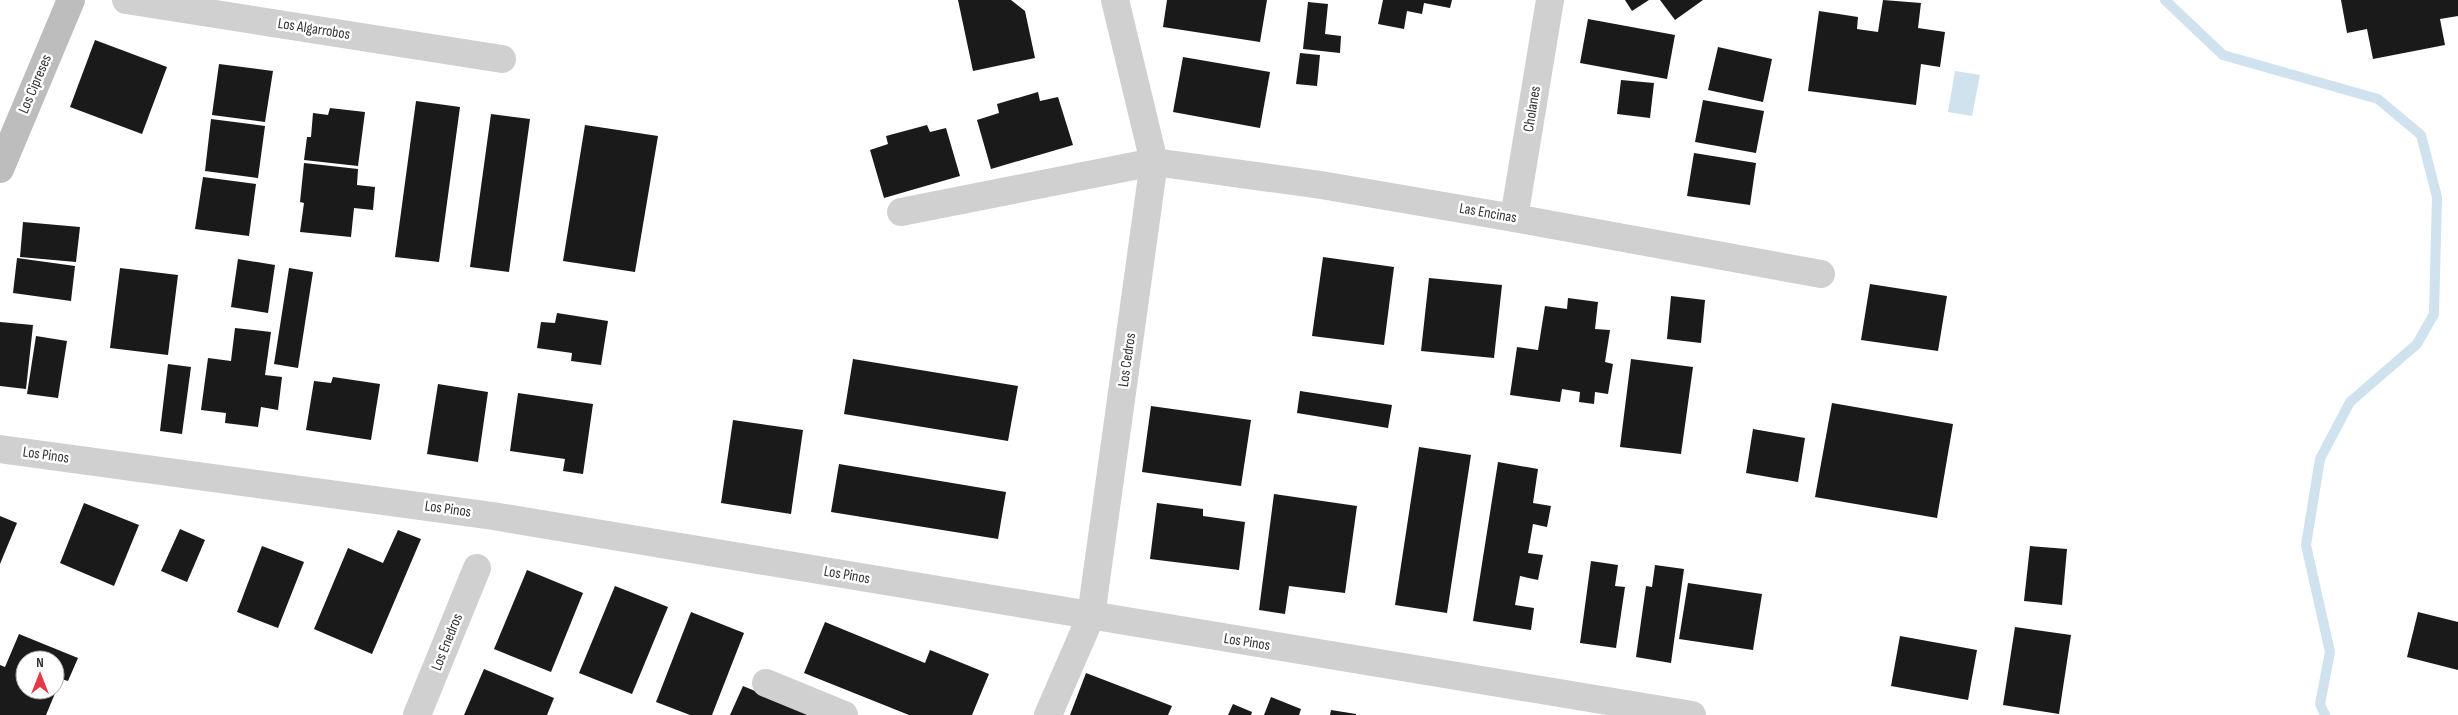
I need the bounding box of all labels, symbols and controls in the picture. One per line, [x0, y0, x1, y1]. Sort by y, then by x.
street label: Los Algarrobos [277, 14, 351, 44]
street label: Los Cipreses [14, 51, 56, 117]
street label: Cholanes [1519, 85, 1545, 133]
street label: Las Encinas [1458, 199, 1518, 227]
street label: Los Cedros [1114, 332, 1140, 388]
street label: Los Pinos [22, 442, 70, 468]
street label: Los Pinos [424, 496, 472, 522]
street label: Los Pinos [822, 562, 872, 588]
street label: Los Enedros [427, 611, 467, 673]
street label: Los Pinos [1223, 629, 1271, 655]
north arrow [15, 650, 65, 700]
text: N [36, 654, 44, 671]

